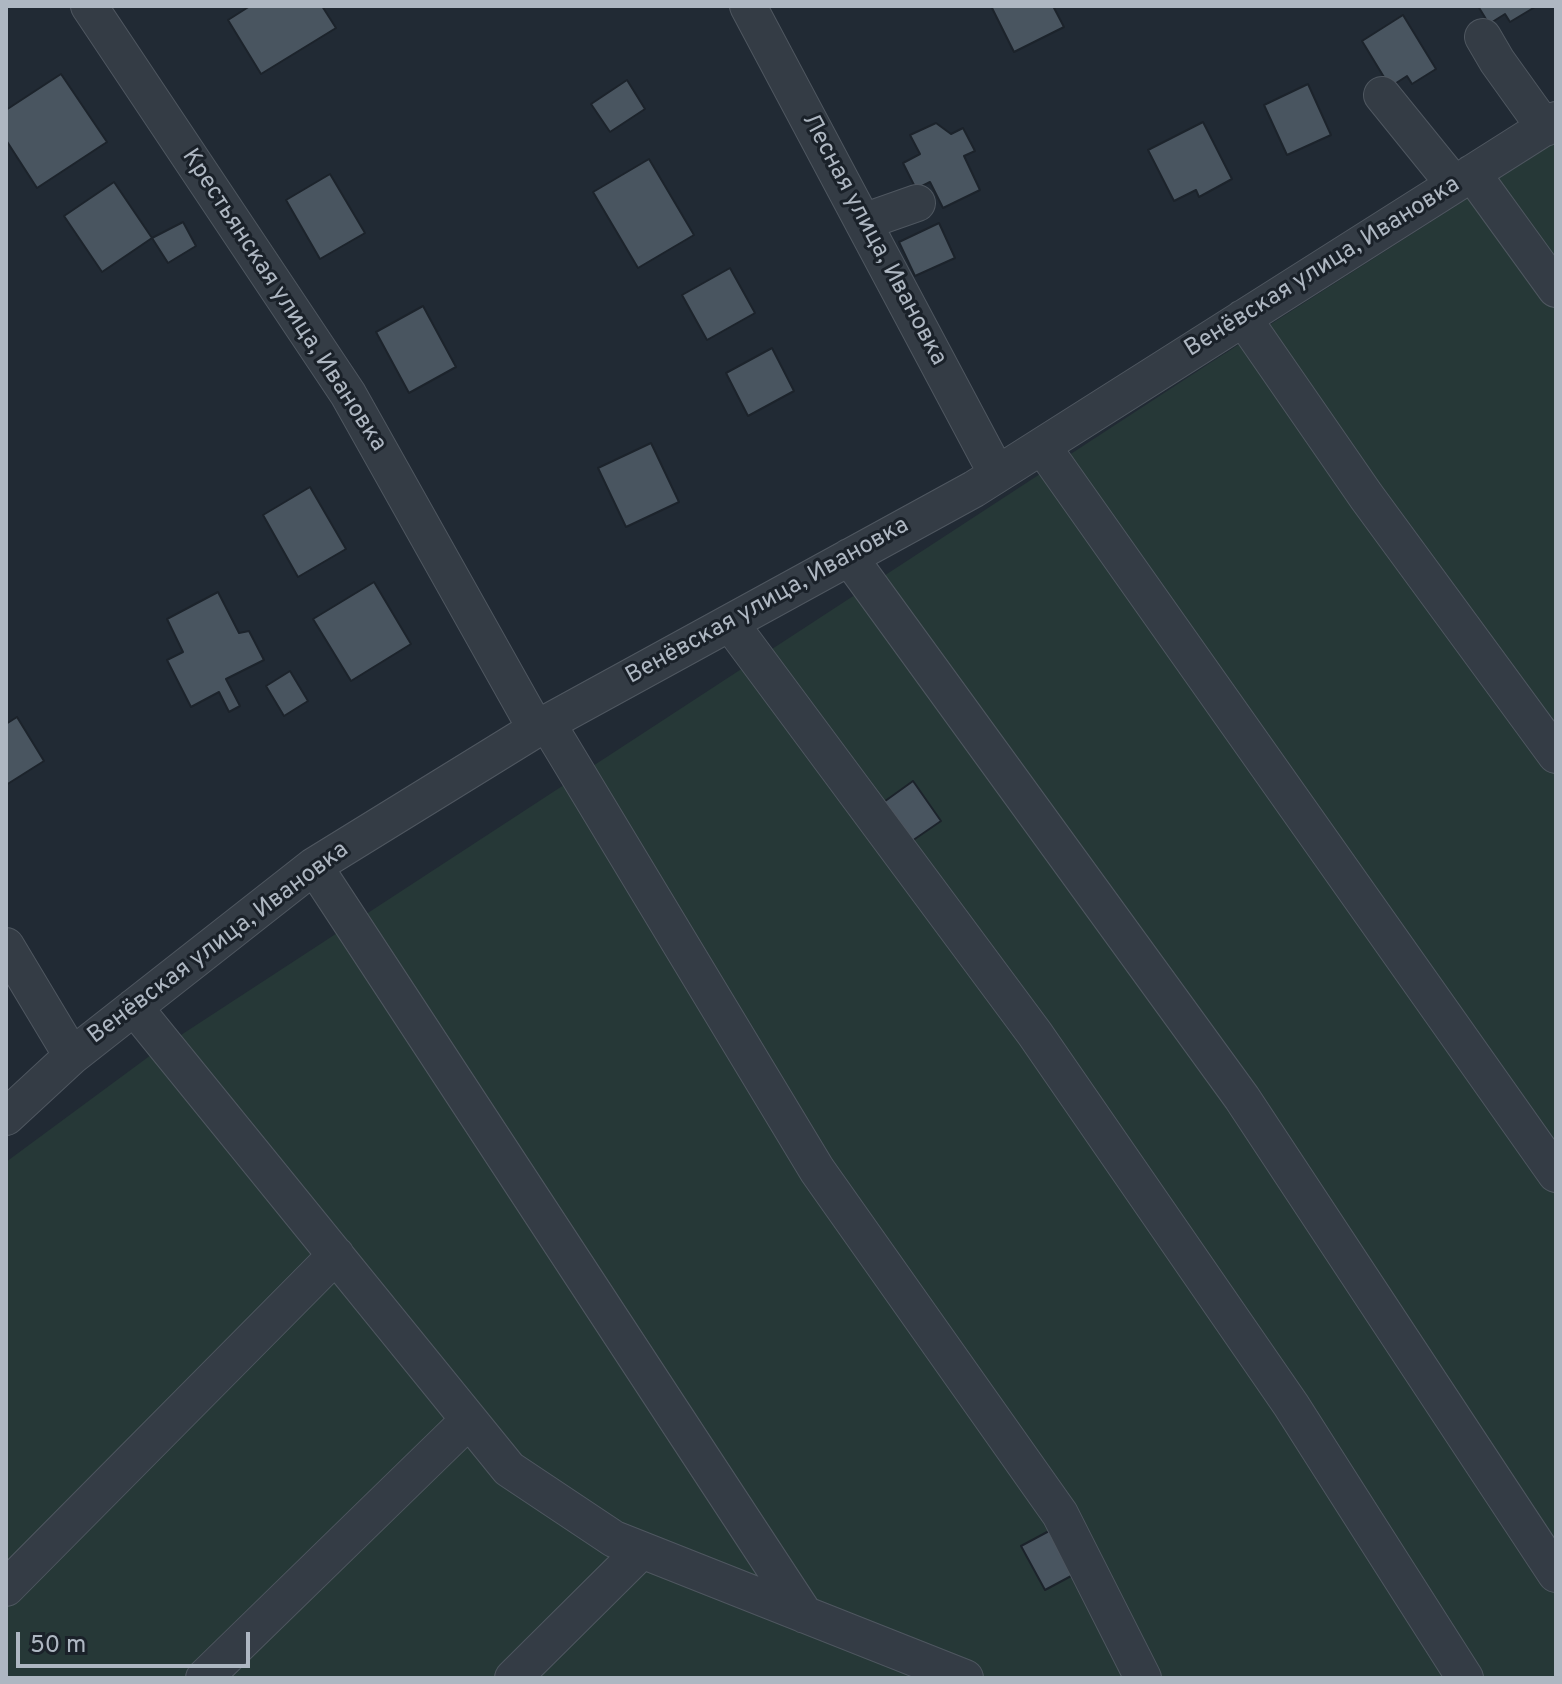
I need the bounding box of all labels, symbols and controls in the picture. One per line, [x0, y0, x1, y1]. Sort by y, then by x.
street label: Лесная улица, Ивановка [794, 109, 952, 371]
street label: Крестьянская улица, Ивановка [174, 144, 392, 458]
street label: Венёвская улица, Ивановка [1180, 171, 1466, 365]
street label: Венёвская улица, Ивановка [622, 512, 914, 692]
street label: Венёвская улица, Ивановка [83, 837, 355, 1051]
scale bar [20, 1616, 254, 1666]
text: 50 m [30, 1631, 86, 1661]

